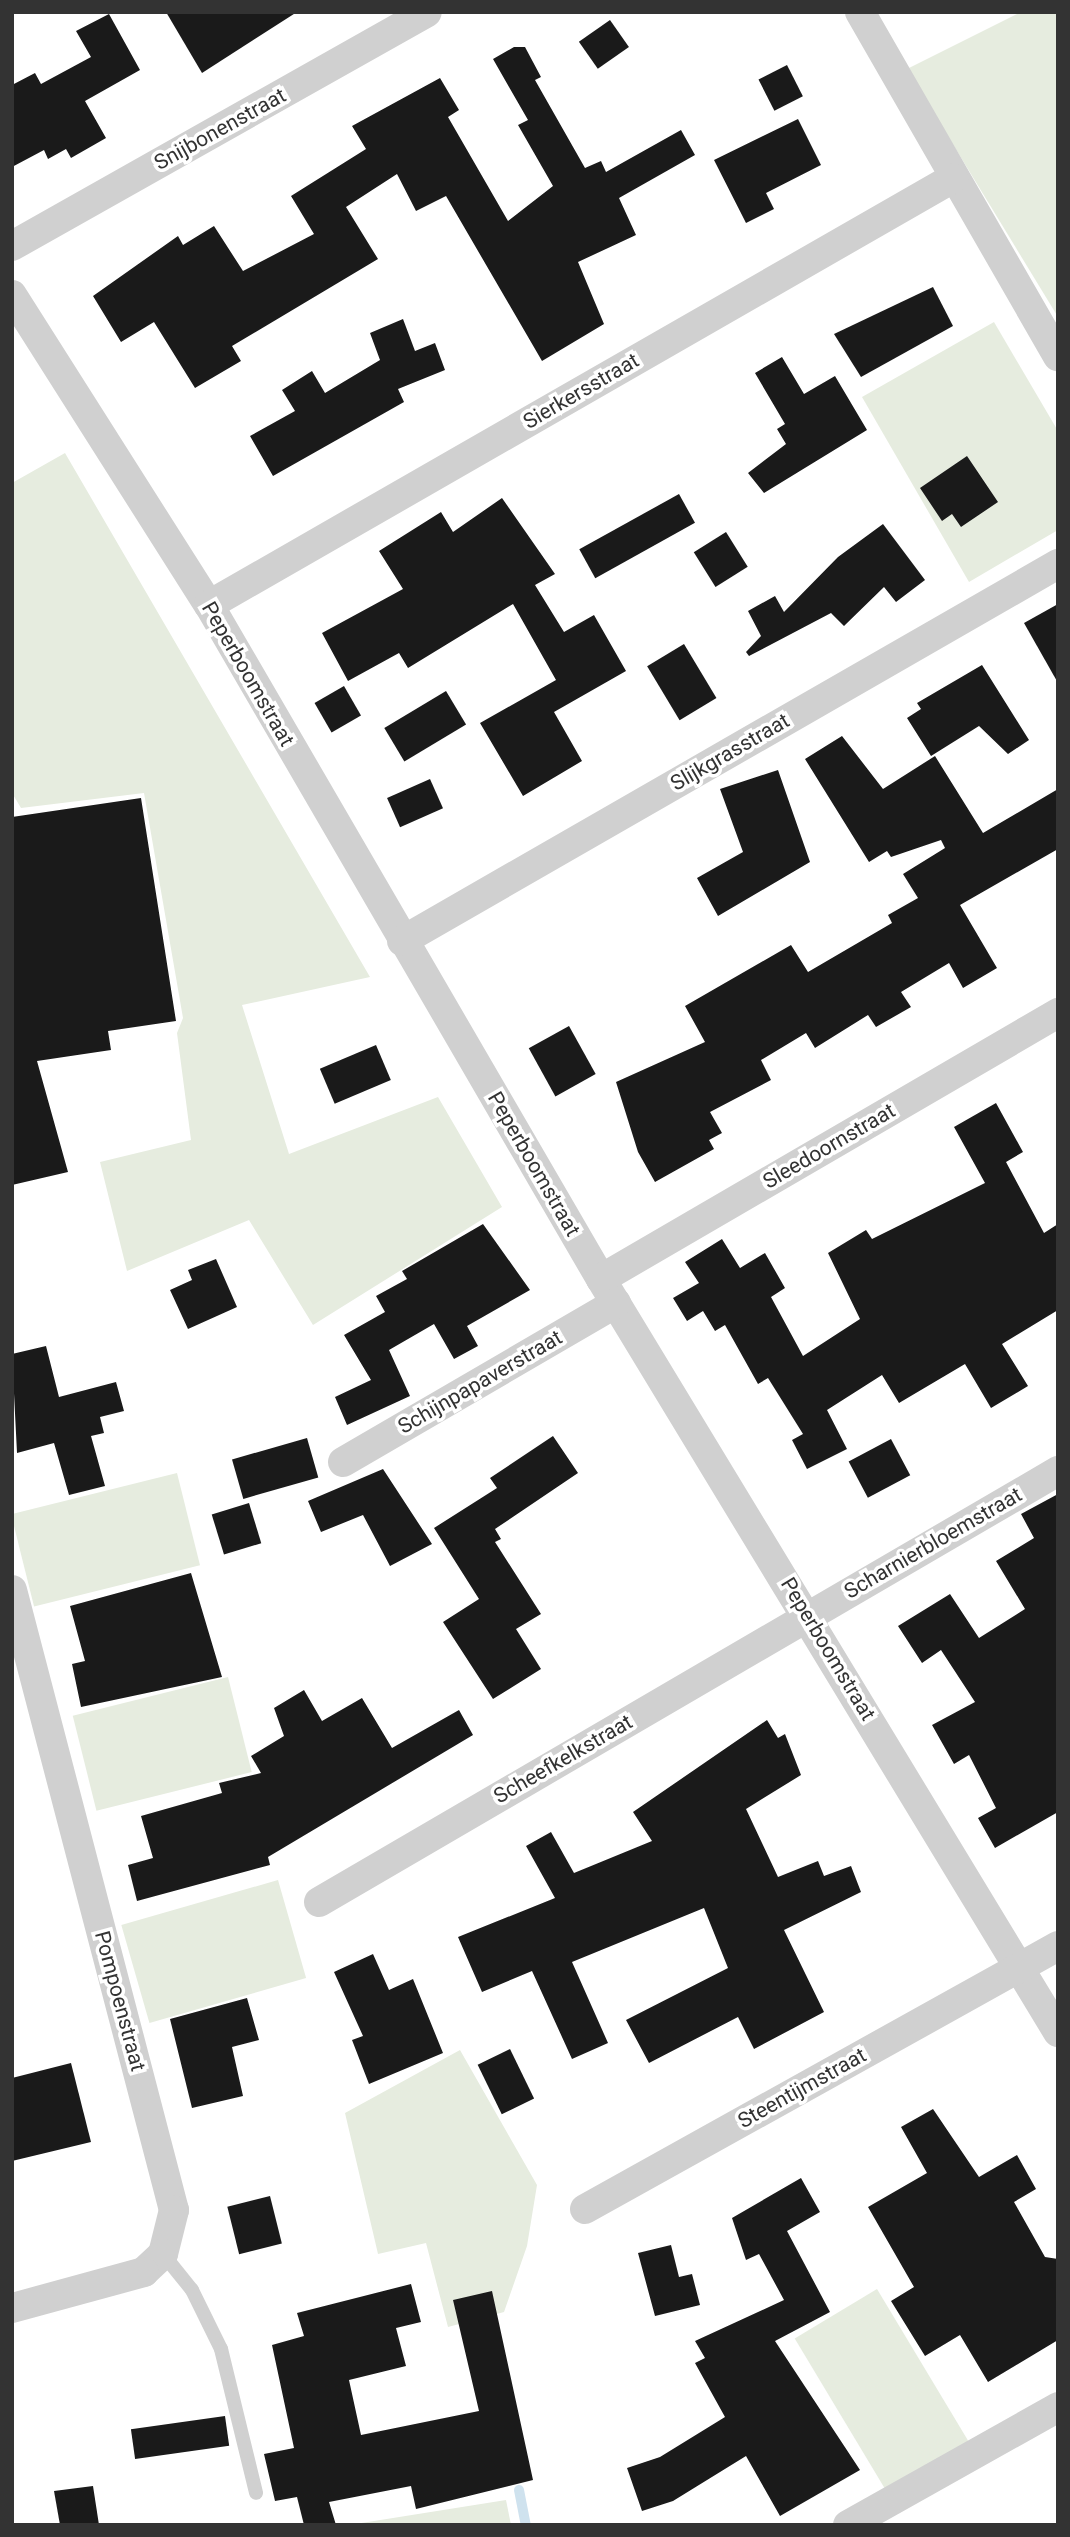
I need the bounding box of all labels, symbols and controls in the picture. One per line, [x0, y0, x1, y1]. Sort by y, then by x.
street label: Snijbonenstraat [150, 82, 290, 176]
street label: Sierkersstraat [519, 348, 643, 434]
street label: Peperboomstraat [196, 597, 300, 751]
street label: Slijkgrasstraat [666, 708, 794, 796]
street label: Peperboomstraat [482, 1087, 586, 1241]
street label: Sleedoornstraat [758, 1098, 900, 1194]
street label: Schijnpapaverstraat [393, 1325, 567, 1439]
street label: Scharnierbloemstraat [840, 1482, 1026, 1604]
street label: Peperboomstraat [775, 1573, 881, 1725]
street label: Scheefkelkstraat [489, 1709, 637, 1809]
street label: Pompoenstraat [89, 1928, 151, 2074]
street label: Steentijmstraat [733, 2042, 871, 2134]

